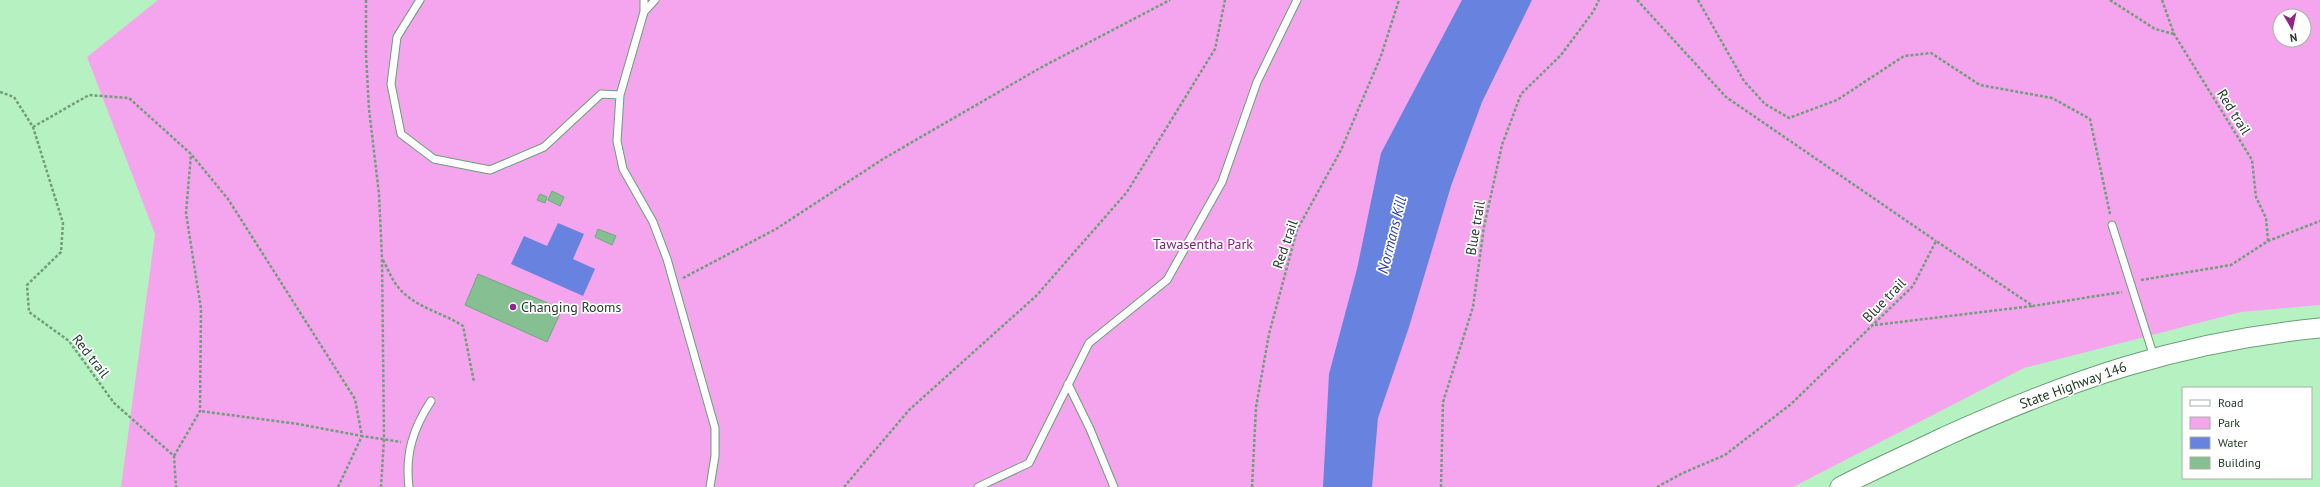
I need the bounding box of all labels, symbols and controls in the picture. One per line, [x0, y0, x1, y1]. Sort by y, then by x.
north arrow [2272, 8, 2312, 48]
text: N [2289, 30, 2298, 45]
street label: Red trail [2213, 86, 2255, 138]
water label: Normans Kill [1373, 194, 1410, 275]
street label: Blue trail [1461, 199, 1489, 257]
street label: Red trail [1268, 217, 1302, 271]
park label: Tawasentha Park [1153, 235, 1253, 253]
street label: Blue trail [1858, 274, 1910, 326]
place label: Changing Rooms [521, 298, 621, 316]
marker: Changing Rooms [508, 302, 518, 312]
street label: Red trail [68, 331, 114, 381]
street label: State Highway 146 [2017, 357, 2129, 413]
legend [2182, 387, 2312, 479]
text: Road [2218, 395, 2243, 410]
text: Park [2218, 415, 2240, 430]
text: Water [2218, 435, 2248, 450]
text: Building [2218, 455, 2261, 470]

